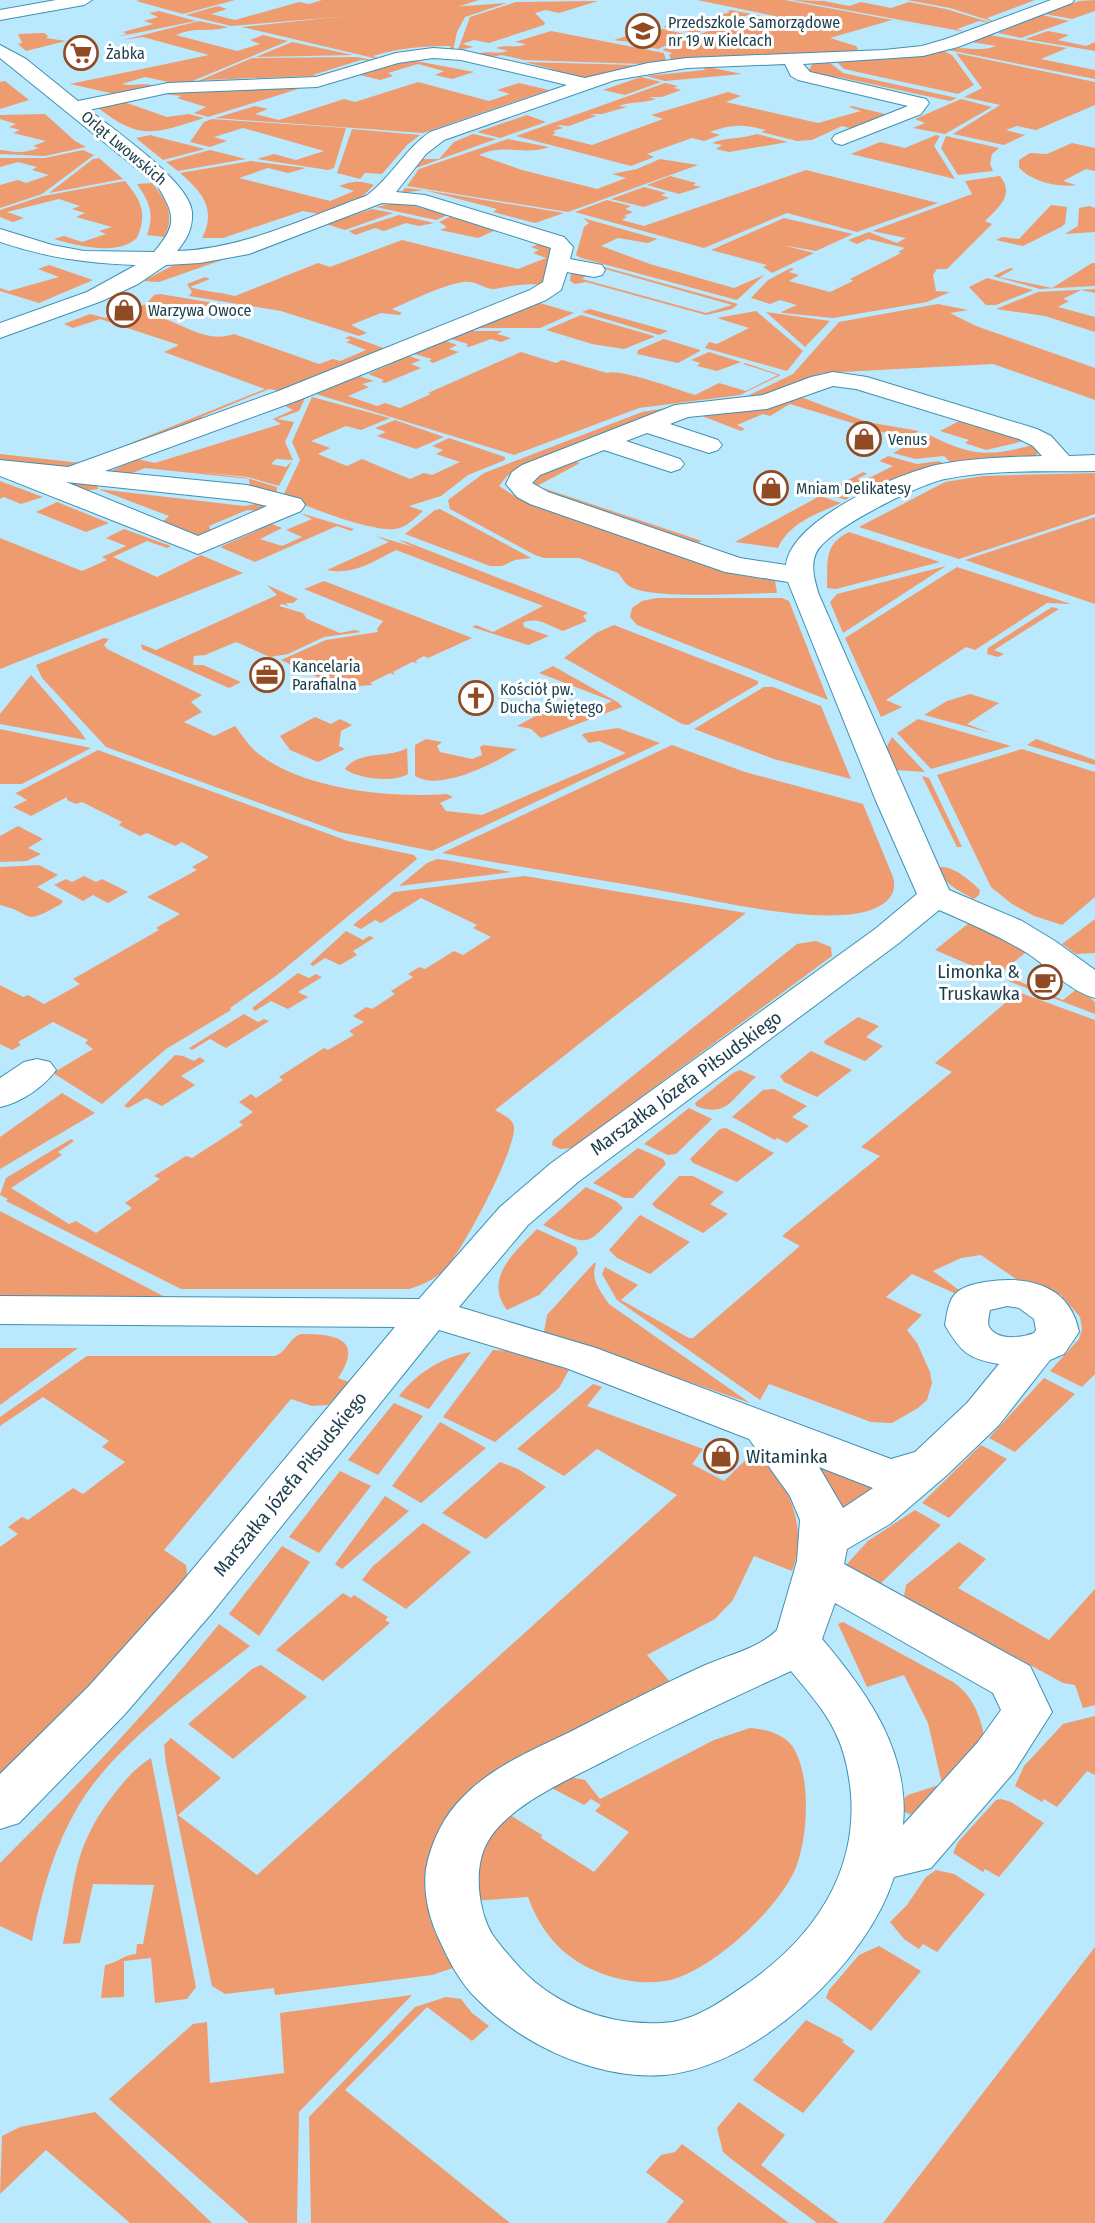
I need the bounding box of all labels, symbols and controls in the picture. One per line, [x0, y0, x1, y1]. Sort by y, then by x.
school or university icon: Przedszkole Samorządowe nr 19 w Kielcach [624, 12, 662, 50]
place label: Przedszkole Samorządowe nr 19 w Kielcach [668, 13, 840, 50]
supermarket icon: Żabka [62, 34, 100, 72]
place label: Żabka [106, 44, 145, 63]
street label: Orląt Lwowskich [77, 107, 171, 190]
shop icon: Warzywa Owoce [105, 291, 143, 329]
place label: Warzywa Owoce [148, 301, 252, 320]
shop icon: Venus [845, 420, 883, 458]
place label: Venus [888, 430, 927, 449]
shop icon: Mniam Delikatesy [752, 469, 790, 507]
place label: Mniam Delikatesy [796, 479, 912, 498]
office icon: Kancelaria Parafialna [248, 656, 286, 694]
place label: Kancelaria Parafialna [292, 657, 361, 694]
church icon: Kościół pw. Ducha Świętego [457, 679, 495, 717]
place label: Kościół pw. Ducha Świętego [500, 680, 603, 717]
place label: Limonka & Truskawka [937, 960, 1020, 1005]
cafe icon: Limonka & Truskawka [1026, 963, 1064, 1001]
street label: Marszałka Józefa Piłsudskiego [586, 1006, 786, 1160]
street label: Marszałka Józefa Piłsudskiego [208, 1387, 372, 1581]
shop icon: Witaminka [702, 1437, 740, 1475]
place label: Witaminka [746, 1445, 828, 1468]

